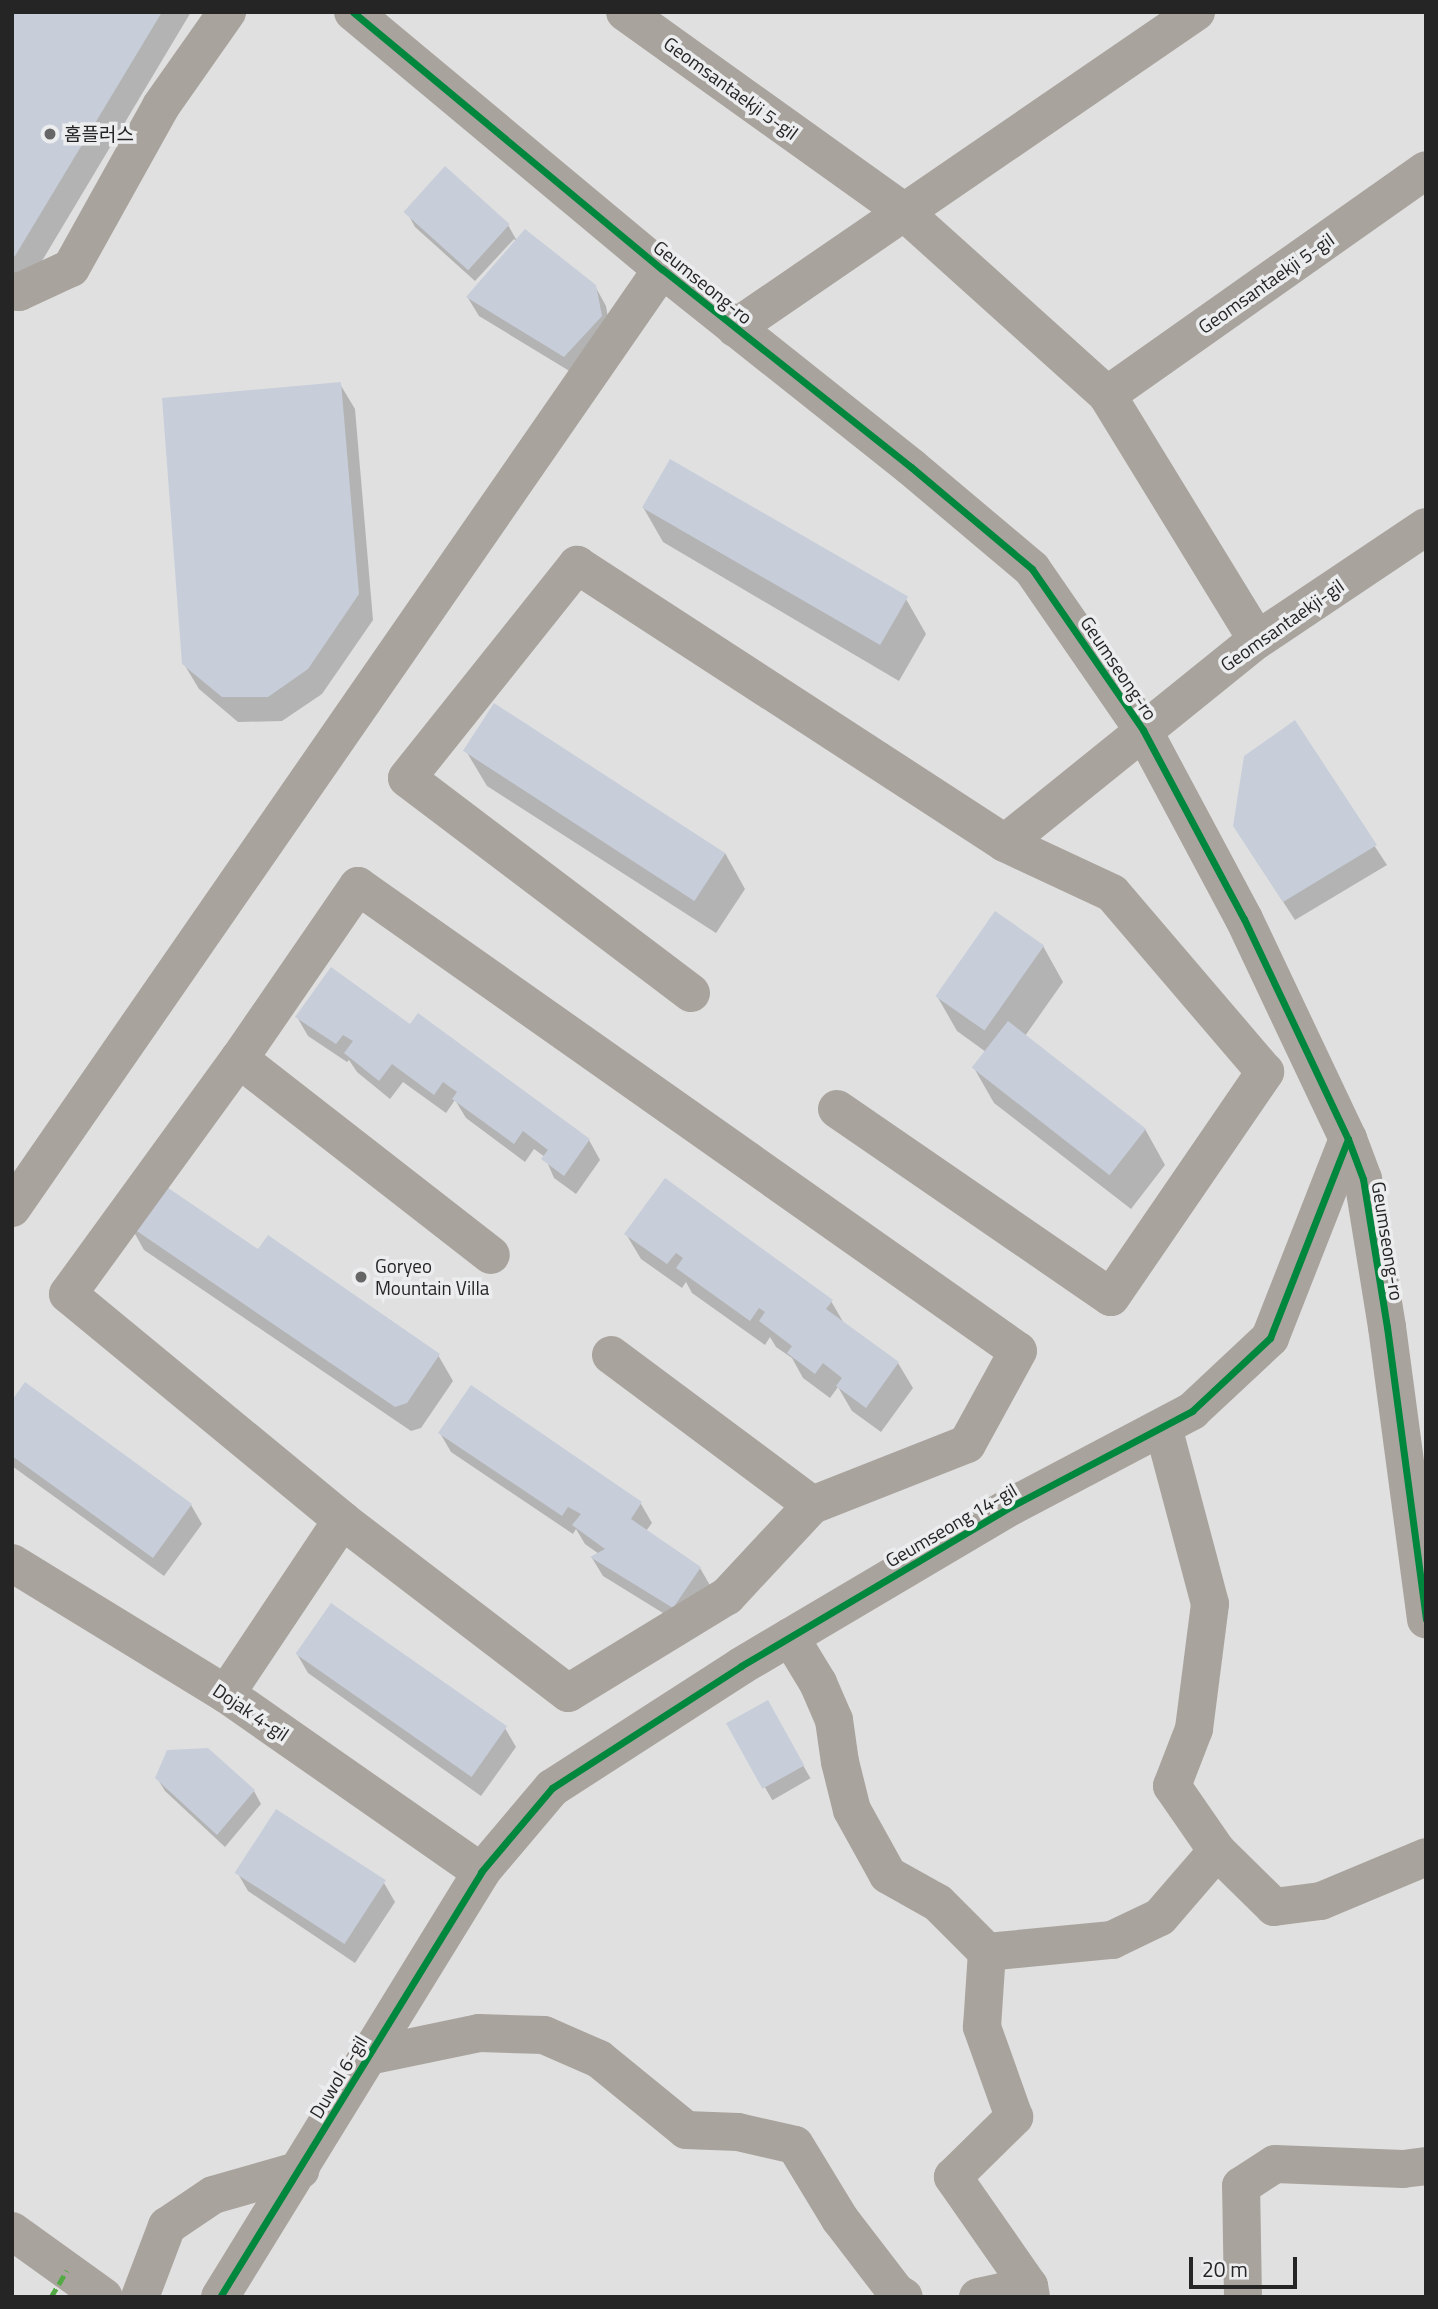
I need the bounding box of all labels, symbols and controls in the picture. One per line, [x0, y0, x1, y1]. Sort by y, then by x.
street label: Geomsantaekji 5-gil [659, 32, 803, 144]
place label: 홈플러스 [64, 123, 134, 145]
marker: 홈플러스 [42, 126, 58, 142]
street label: Geomsantaekji 5-gil [1194, 228, 1338, 338]
street label: Geumseong-ro [649, 235, 757, 329]
street label: Geomsantaekji-gil [1216, 574, 1348, 676]
street label: Geumseong-ro [1076, 612, 1162, 724]
street label: Geumseong-ro [1367, 1180, 1409, 1302]
place label: Goryeo Mountain Villa [375, 1255, 489, 1299]
marker: Goryeo Mountain Villa [353, 1269, 369, 1285]
street label: Geumseong 14-gil [881, 1478, 1021, 1572]
street label: Dojak 4-gil [209, 1678, 293, 1746]
street label: Duwol 6-gil [304, 2031, 372, 2123]
scale bar [1193, 2242, 1302, 2286]
text: 20 m [1202, 2253, 1248, 2285]

